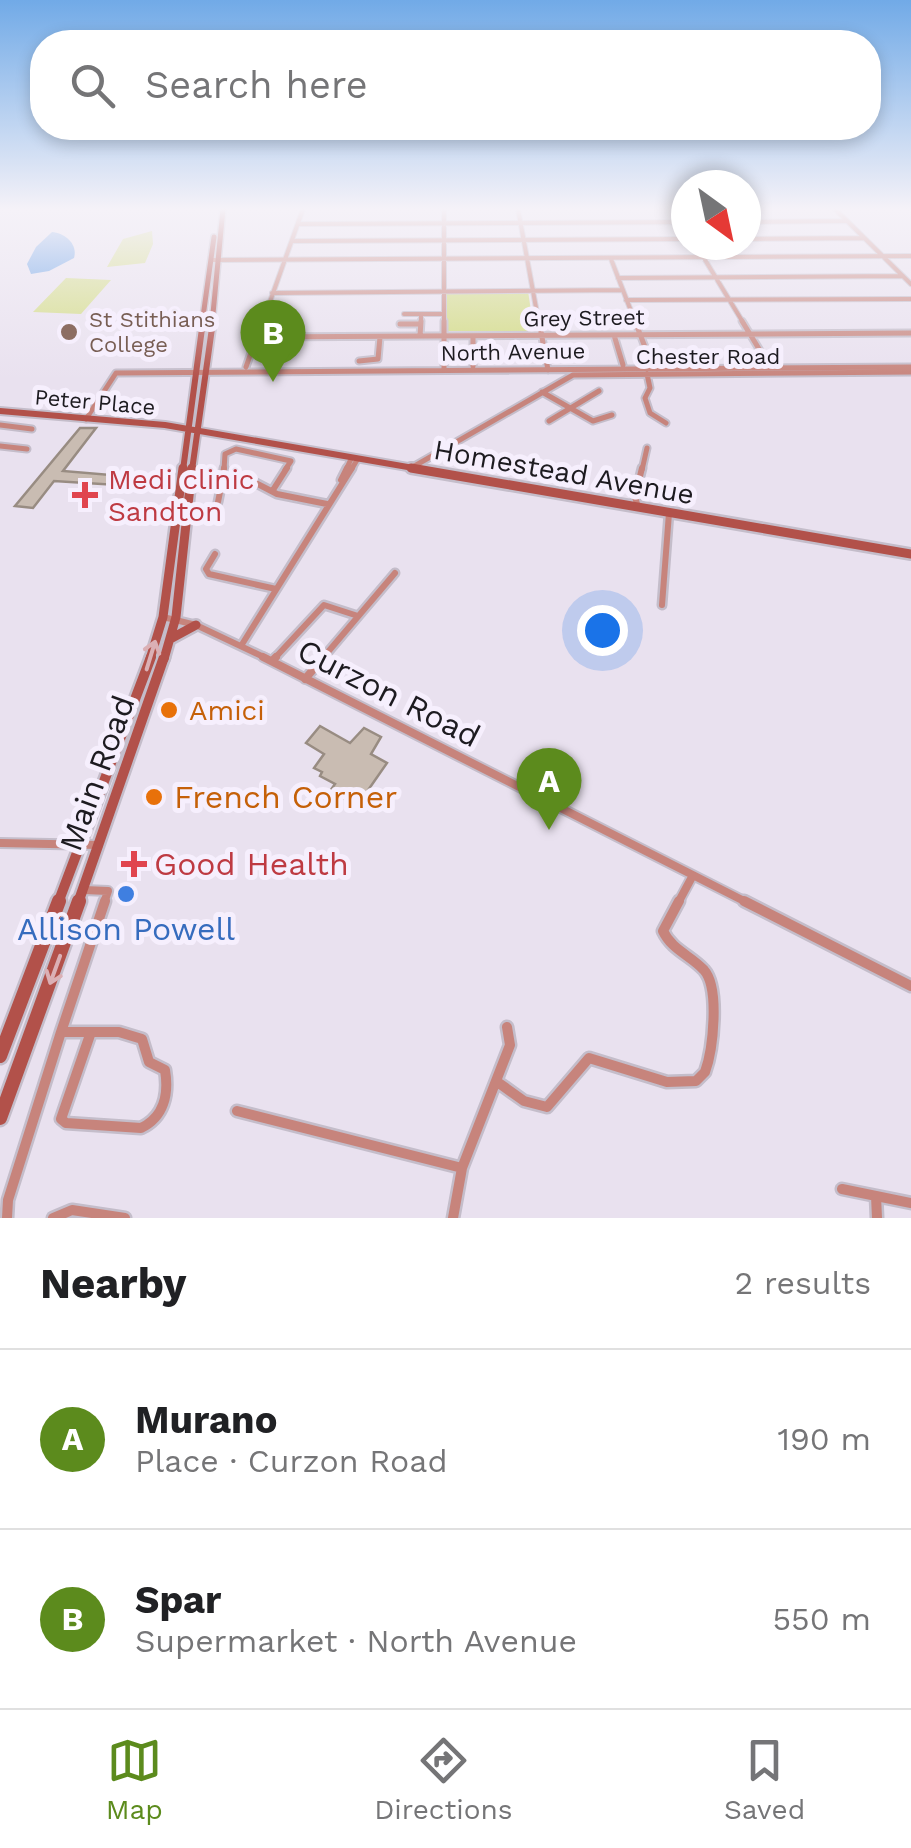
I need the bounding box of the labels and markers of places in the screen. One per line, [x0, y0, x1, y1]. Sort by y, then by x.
pin: B [240, 300, 306, 382]
place label: St Stithians College [89, 307, 215, 357]
marker: St Stithians College [58, 321, 80, 343]
place label: Medi clinic Sandton [108, 463, 255, 528]
marker: Medi clinic Sandton [72, 482, 98, 508]
place label: Amici [189, 694, 265, 727]
marker: Amici [158, 699, 180, 721]
pin: A [516, 748, 582, 830]
place label: French Corner [174, 778, 397, 816]
marker: French Corner [143, 786, 165, 808]
place label: Good Health [154, 845, 349, 883]
marker: Good Health [123, 853, 145, 875]
marker: Allison Powell [115, 883, 137, 905]
place label: Allison Powell [17, 910, 235, 948]

